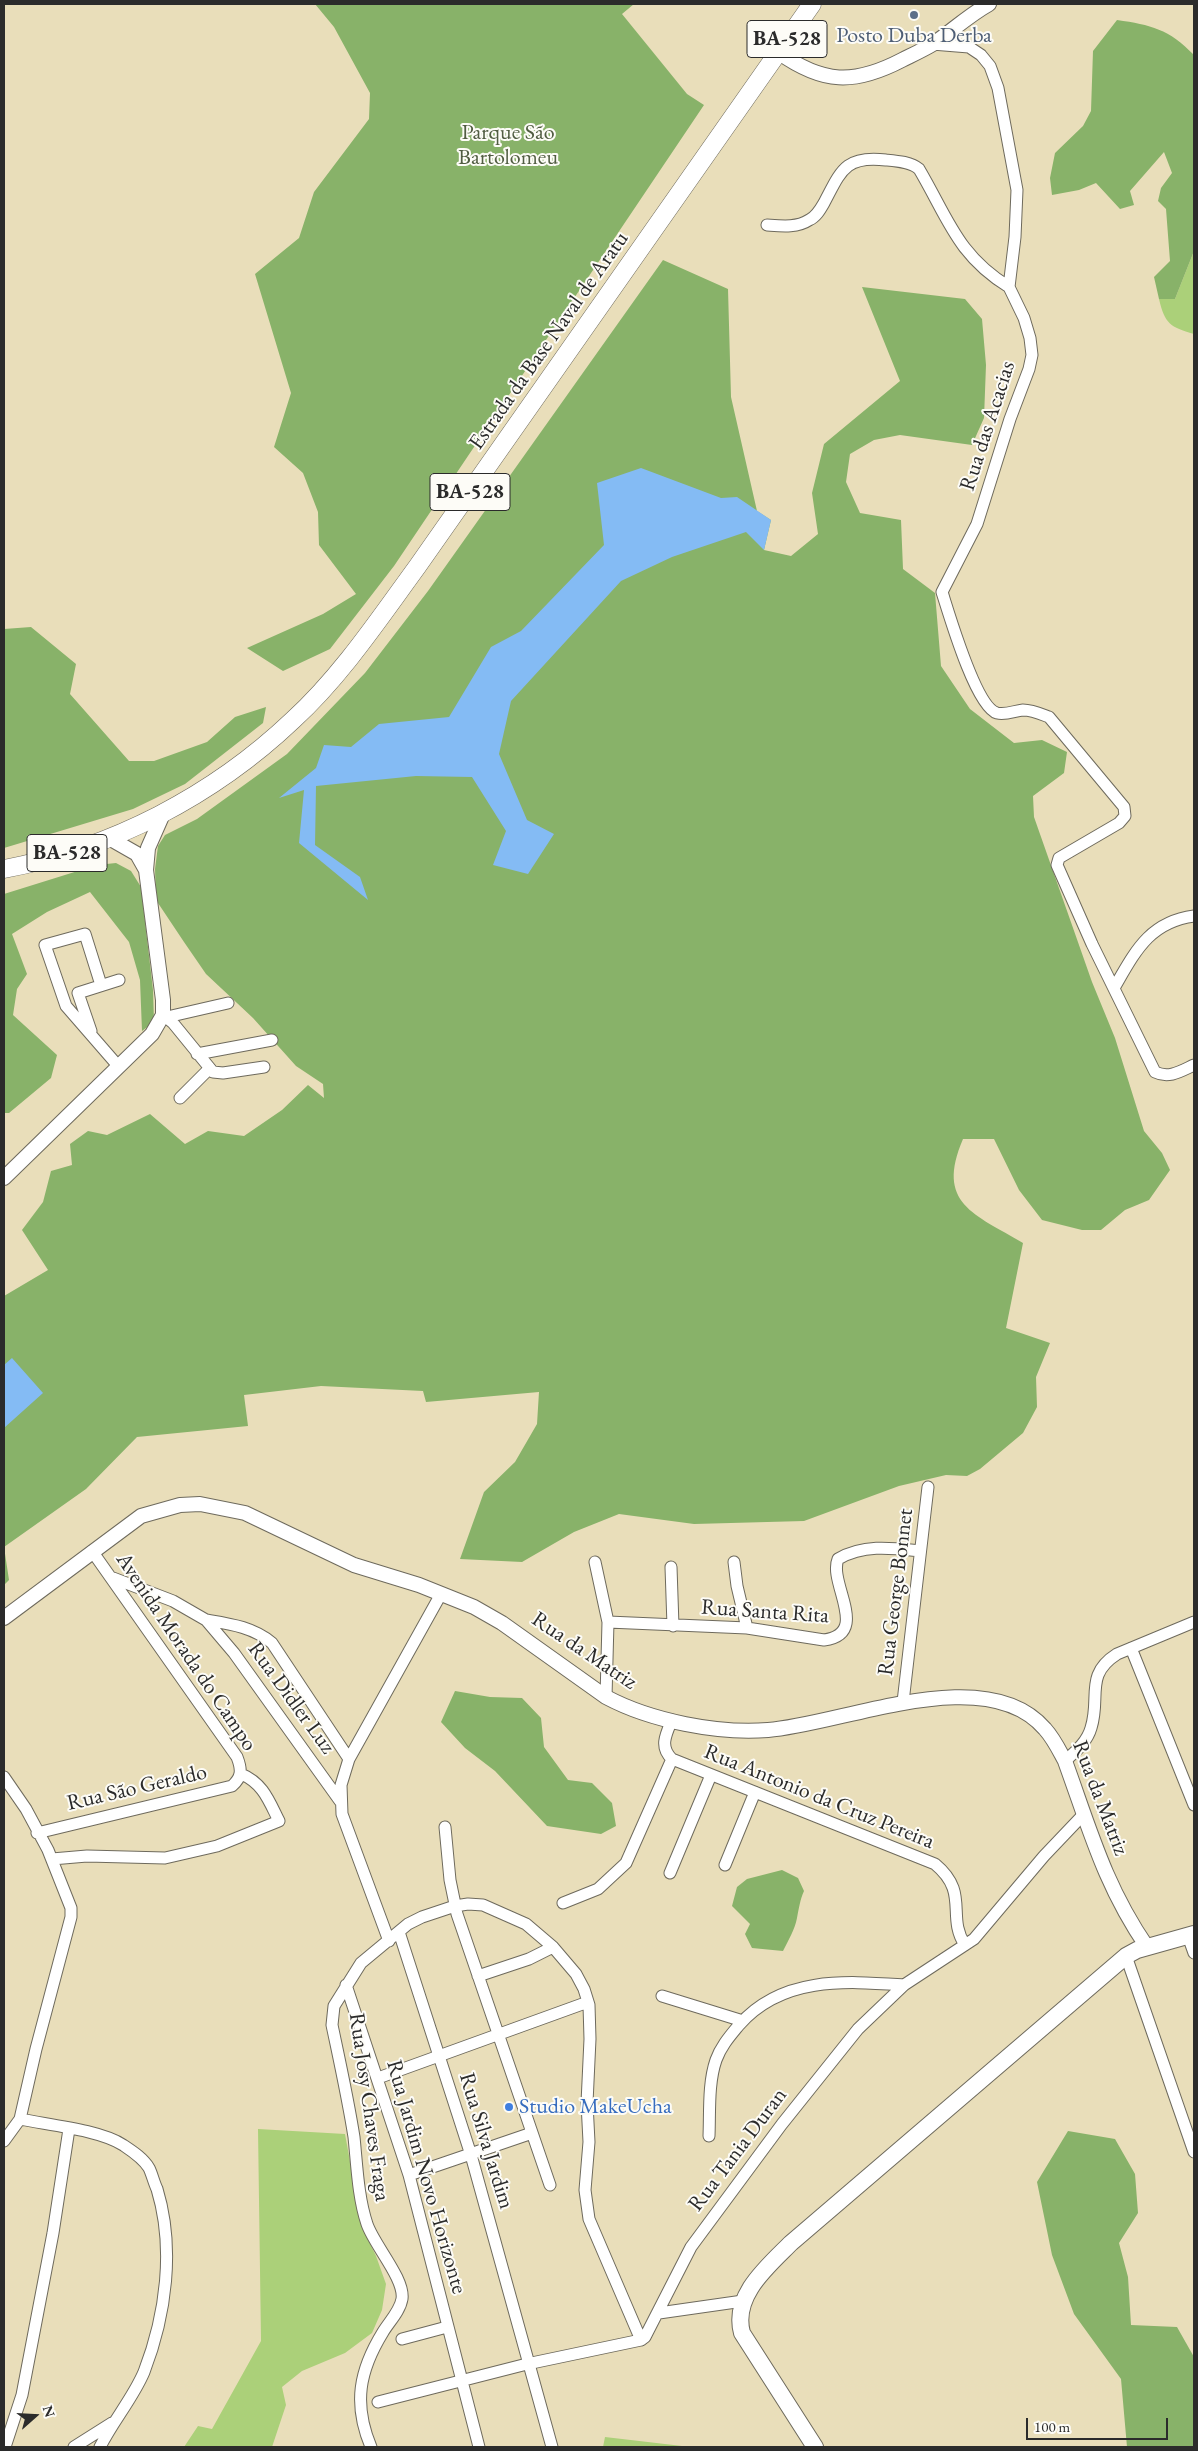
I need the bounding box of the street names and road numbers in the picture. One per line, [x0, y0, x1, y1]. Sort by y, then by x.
road number: BA-528 [747, 20, 827, 58]
street label: Estrada da Base Naval de Aratu [463, 227, 635, 455]
street label: Rua das Acacias [955, 358, 1021, 494]
road number: BA-528 [430, 474, 510, 511]
road number: BA-528 [27, 834, 107, 871]
street label: Rua George Bonnet [873, 1507, 919, 1677]
street label: Avenida Morada do Campo [110, 1548, 262, 1756]
street label: Rua Santa Rita [700, 1594, 830, 1630]
street label: Rua da Matriz [527, 1606, 641, 1696]
street label: Rua Didler Luz [242, 1637, 340, 1759]
street label: Rua da Matriz [1066, 1737, 1134, 1859]
street label: Rua Antonio da Cruz Pereira [700, 1739, 938, 1855]
street label: Rua São Geraldo [64, 1759, 210, 1817]
street label: Rua Josy Chaves Fraga [343, 2011, 395, 2203]
street label: Rua Jardim Novo Horizonte [380, 2057, 472, 2297]
street label: Rua Silva Jardim [453, 2070, 519, 2212]
street label: Rua Tania Duran [683, 2083, 793, 2217]

